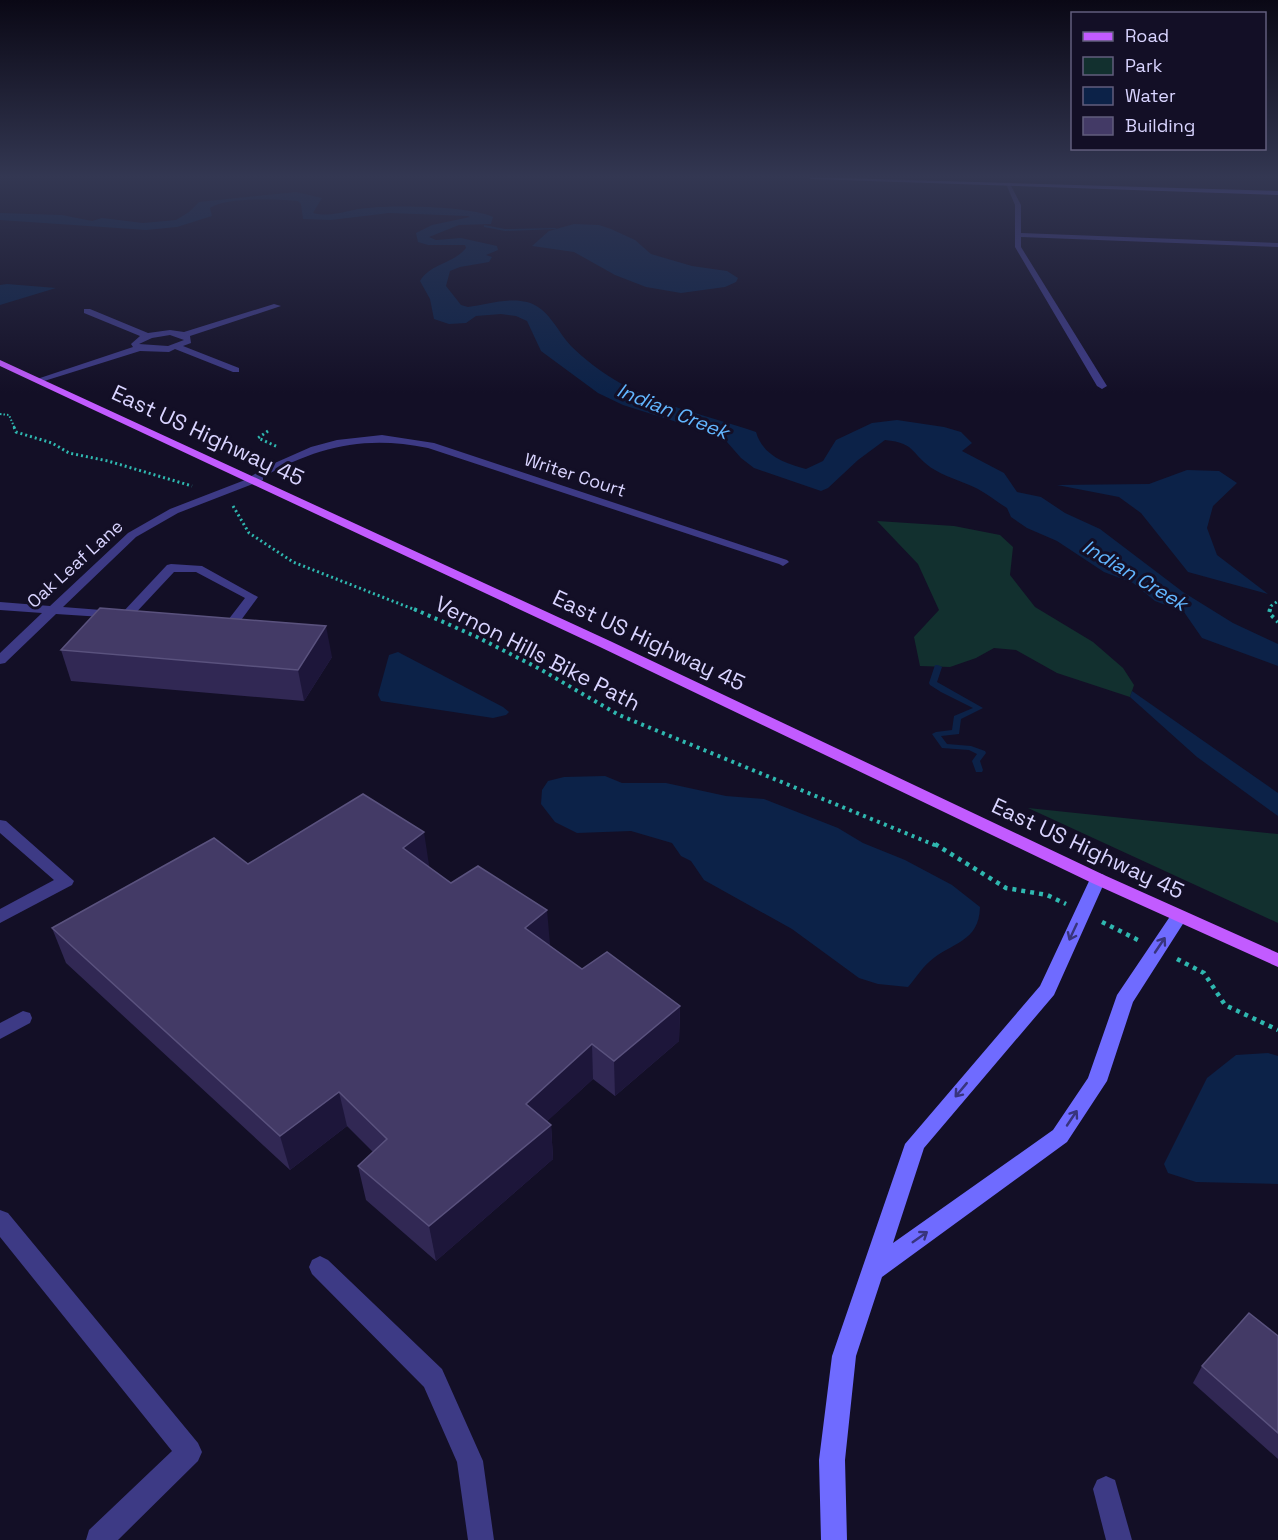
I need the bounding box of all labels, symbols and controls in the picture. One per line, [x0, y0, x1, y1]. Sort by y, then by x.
legend [1071, 12, 1266, 150]
text: Road [1125, 24, 1169, 47]
text: Park [1125, 54, 1163, 77]
text: Water [1125, 84, 1176, 107]
text: Building [1125, 114, 1195, 137]
water label: Indian Creek [613, 377, 735, 446]
street label: East US Highway 45 [107, 378, 309, 492]
street label: Writer Court [521, 447, 629, 502]
street label: Oak Leaf Lane [22, 514, 127, 613]
water label: Indian Creek [1078, 533, 1194, 618]
street label: East US Highway 45 [548, 583, 750, 697]
street label: Vernon Hills Bike Path [431, 589, 645, 717]
street label: East US Highway 45 [987, 791, 1189, 905]
one-way arrow [1067, 923, 1079, 941]
one-way arrow [1154, 938, 1166, 954]
one-way arrow [955, 1082, 968, 1098]
one-way arrow [1066, 1110, 1078, 1126]
one-way arrow [911, 1231, 928, 1243]

